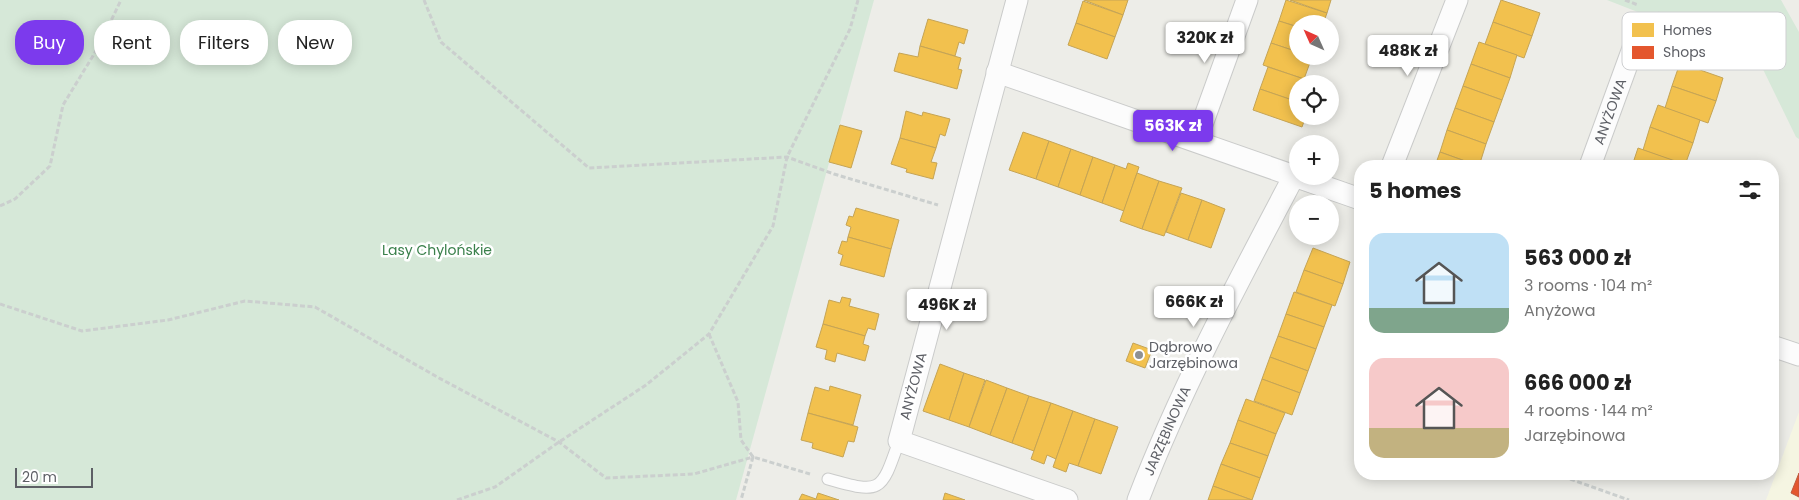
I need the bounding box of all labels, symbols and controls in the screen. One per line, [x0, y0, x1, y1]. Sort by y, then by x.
legend [1622, 12, 1786, 70]
north arrow [1289, 15, 1339, 65]
map controls [1289, 15, 1339, 245]
chip: Buy [15, 20, 84, 65]
chip: Rent [94, 20, 170, 65]
chip: Filters [180, 20, 268, 65]
chip: New [278, 20, 352, 65]
text: Homes [1663, 20, 1712, 40]
pin: 320K zł [1159, 22, 1251, 64]
text: 320K zł [1177, 26, 1233, 49]
pin: 488K zł [1362, 34, 1454, 77]
text: 488K zł [1378, 39, 1438, 62]
text: Shops [1663, 42, 1706, 62]
button: locate [1289, 75, 1339, 125]
street label: ANYŻOWA [1589, 76, 1631, 147]
pin: 563K zł [1127, 110, 1219, 152]
text: 563K zł [1144, 114, 1202, 137]
button: + [1289, 135, 1339, 185]
text: 5 homes [1369, 176, 1462, 205]
icon: filters [1736, 176, 1764, 204]
button: − [1289, 195, 1339, 245]
park label: Lasy Chylońskie [382, 240, 492, 260]
text: 563 000 zł [1524, 243, 1631, 272]
icon: home [1409, 253, 1469, 313]
text: 3 rooms · 104 m² [1524, 274, 1652, 297]
pin: 666K zł [1148, 286, 1240, 328]
pin: 496K zł [901, 288, 993, 331]
text: 666K zł [1165, 290, 1223, 313]
text: 496K zł [918, 293, 976, 316]
text: Anyżowa [1524, 299, 1596, 322]
place label: Dąbrowo Jarzębinowa [1149, 337, 1238, 373]
marker: Dąbrowo Jarzębinowa [1133, 349, 1145, 361]
street label: ANYŻOWA [894, 350, 932, 422]
text: 666 000 zł [1524, 368, 1631, 397]
icon: home [1409, 378, 1469, 438]
street label: JARZĘBINOWA [1139, 383, 1196, 479]
text: 4 rooms · 144 m² [1524, 399, 1653, 422]
text: Jarzębinowa [1524, 424, 1626, 447]
scale bar [15, 465, 92, 488]
text: 20 m [22, 467, 57, 487]

